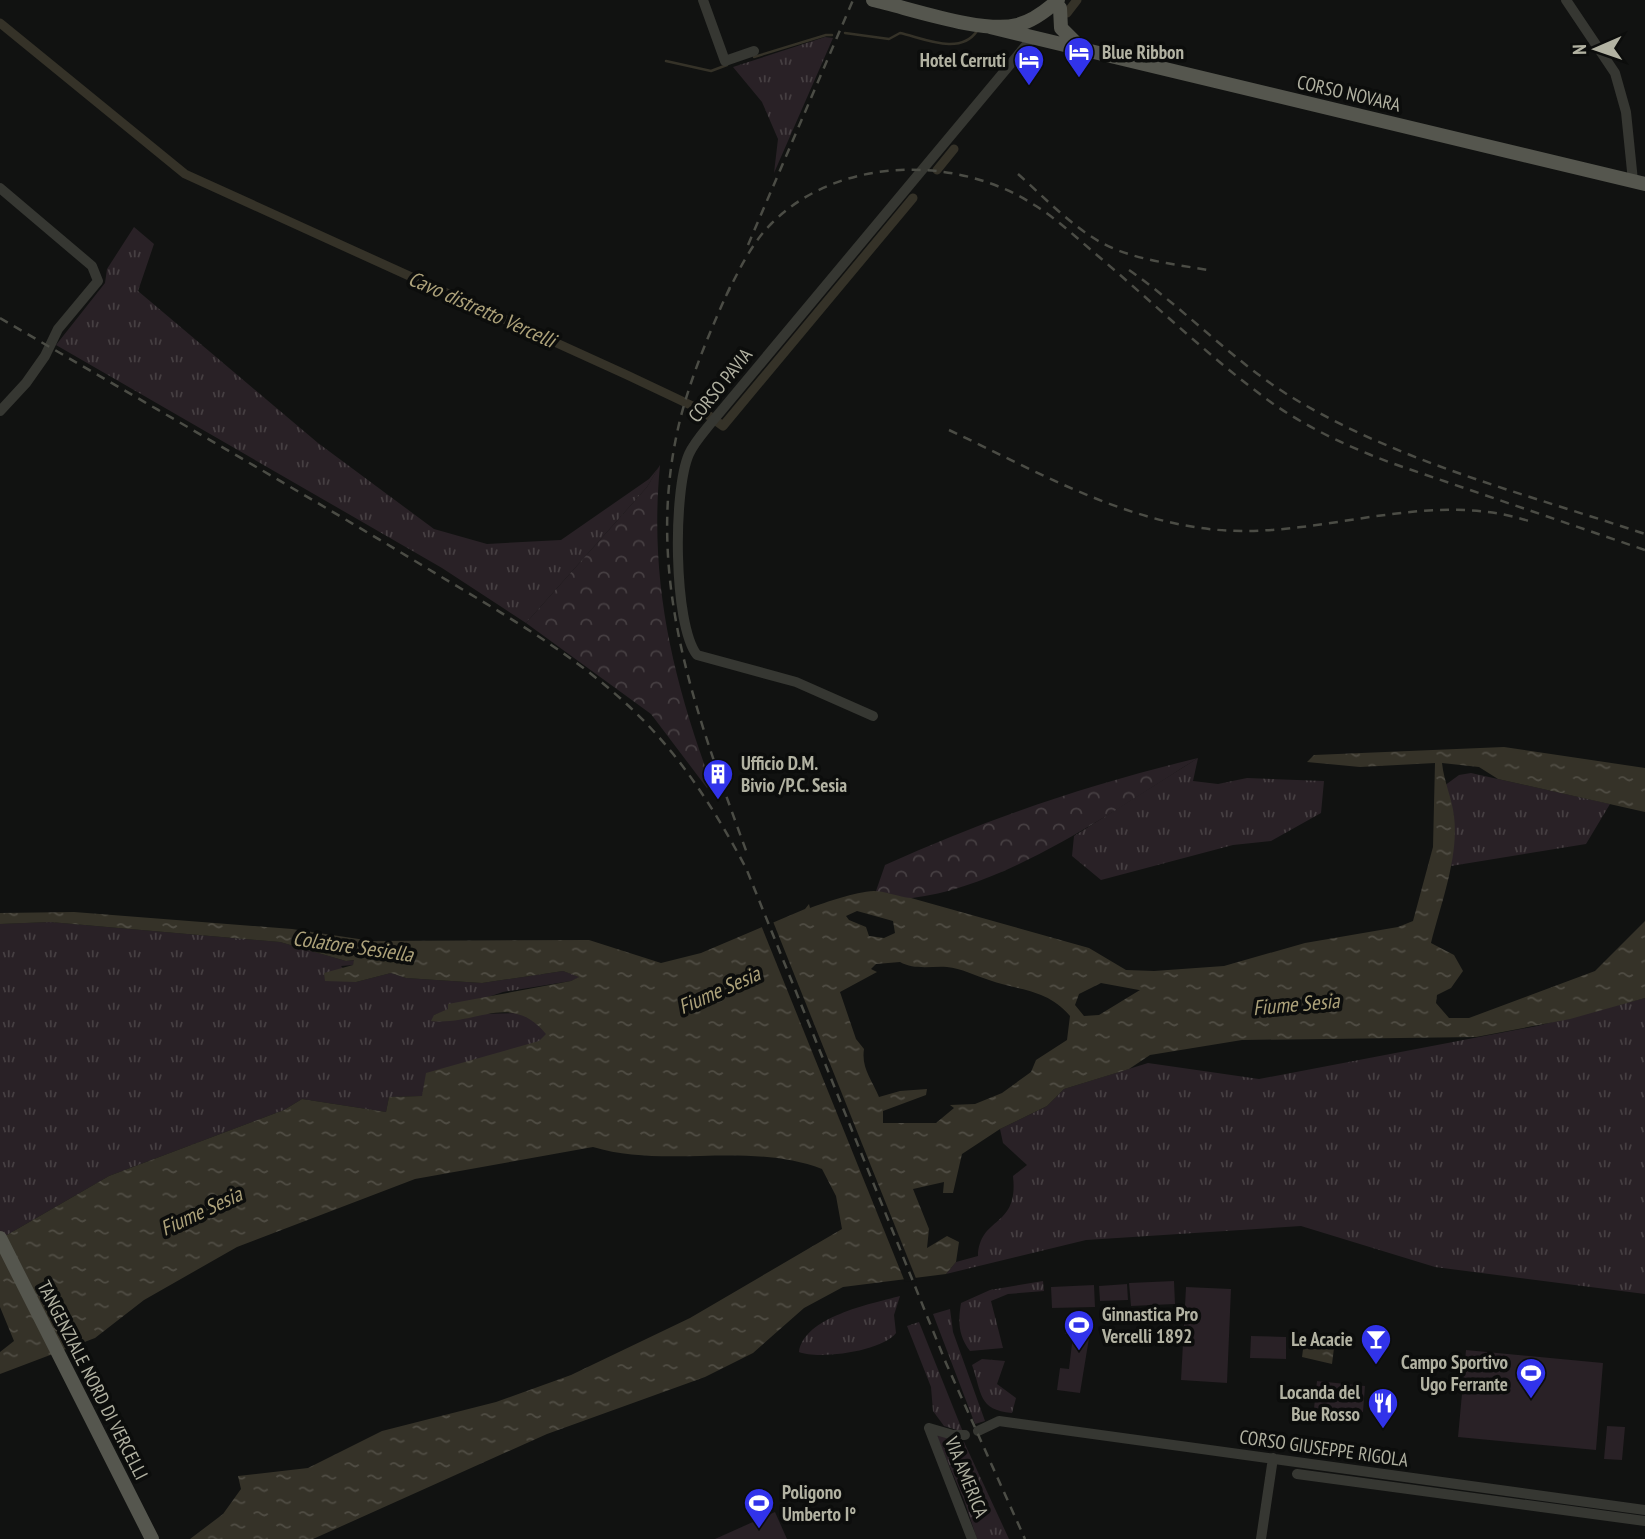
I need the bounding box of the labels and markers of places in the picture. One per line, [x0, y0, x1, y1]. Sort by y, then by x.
hotel icon: Blue Ribbon [1062, 35, 1096, 79]
place label: Blue Ribbon [1102, 40, 1184, 64]
hotel icon: Hotel Cerruti [1012, 43, 1046, 87]
place label: Hotel Cerruti [920, 48, 1006, 72]
place label: Ufficio D.M. Bivio /P.C. Sesia [741, 751, 847, 797]
building icon: Ufficio D.M. Bivio /P.C. Sesia [701, 757, 735, 801]
place label: Ginnastica Pro Vercelli 1892 [1101, 1302, 1198, 1348]
sports icon: Ginnastica Pro Vercelli 1892 [1062, 1308, 1096, 1352]
bar icon: Le Acacie [1359, 1322, 1393, 1366]
place label: Le Acacie [1291, 1327, 1353, 1351]
place label: Campo Sportivo Ugo Ferrante [1401, 1350, 1508, 1396]
sports icon: Campo Sportivo Ugo Ferrante [1514, 1356, 1548, 1400]
place label: Locanda del Bue Rosso [1280, 1380, 1360, 1426]
restaurant icon: Locanda del Bue Rosso [1366, 1386, 1400, 1430]
place label: Poligono Umberto I° [782, 1480, 856, 1526]
sports icon: Poligono Umberto I° [742, 1486, 776, 1530]

